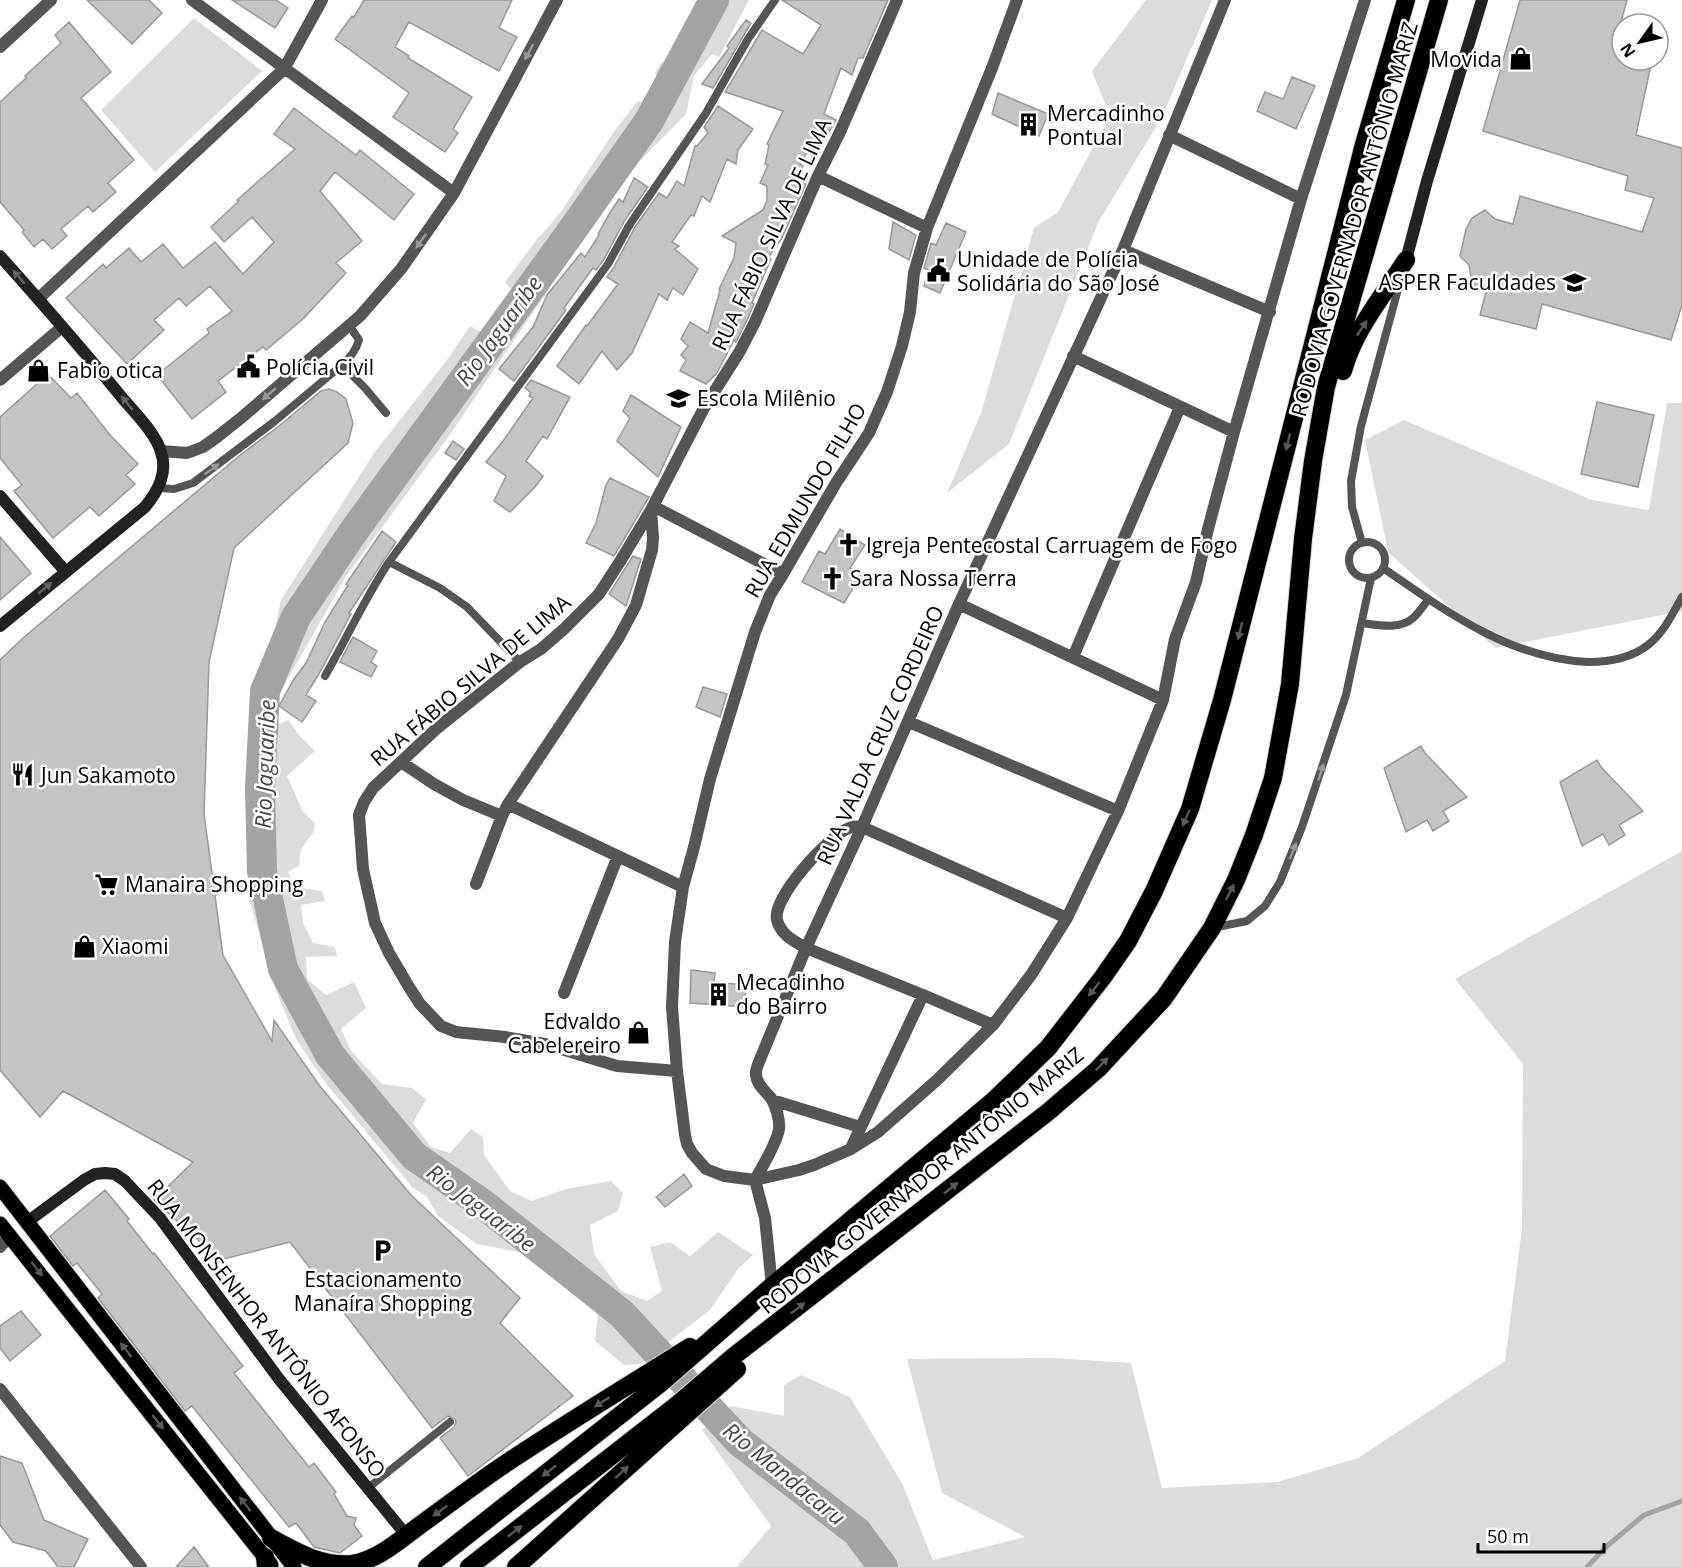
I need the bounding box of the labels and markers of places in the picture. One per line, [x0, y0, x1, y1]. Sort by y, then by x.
place label: Movida [1430, 45, 1502, 73]
shop icon: Movida [1507, 46, 1533, 72]
place label: Mercadinho Pontual [1047, 99, 1165, 151]
building icon: Mercadinho Pontual [1016, 112, 1042, 138]
place label: Unidade de Polícia Solidária do São José [957, 245, 1160, 297]
public building icon: Unidade de Polícia Solidária do São José [926, 258, 952, 284]
place label: ASPER Faculdades [1379, 268, 1556, 296]
school or university icon: ASPER Faculdades [1561, 269, 1587, 295]
place label: Polícia Civil [266, 353, 374, 381]
public building icon: Polícia Civil [235, 354, 261, 380]
place label: Fabio otica [57, 356, 163, 384]
shop icon: Fabio otica [26, 357, 52, 383]
place label: Escola Milênio [697, 384, 836, 412]
school or university icon: Escola Milênio [666, 385, 692, 411]
place label: Igreja Pentecostal Carruagem de Fogo [866, 531, 1238, 559]
church icon: Igreja Pentecostal Carruagem de Fogo [835, 532, 861, 558]
place label: Sara Nossa Terra [850, 564, 1017, 592]
church icon: Sara Nossa Terra [819, 565, 845, 591]
place label: Jun Sakamoto [39, 761, 176, 789]
restaurant icon: Jun Sakamoto [10, 762, 36, 788]
place label: Manaira Shopping [125, 870, 303, 898]
supermarket icon: Manaira Shopping [94, 871, 120, 897]
place label: Xiaomi [102, 932, 168, 960]
shop icon: Xiaomi [71, 933, 97, 959]
place label: Mecadinho do Bairro [736, 968, 845, 1020]
building icon: Mecadinho do Bairro [705, 981, 731, 1007]
place label: Edvaldo Cabelereiro [507, 1007, 621, 1059]
shop icon: Edvaldo Cabelereiro [626, 1020, 652, 1046]
parking icon: Estacionamento Manaíra Shopping [370, 1238, 396, 1264]
place label: Estacionamento Manaíra Shopping [294, 1265, 472, 1317]

